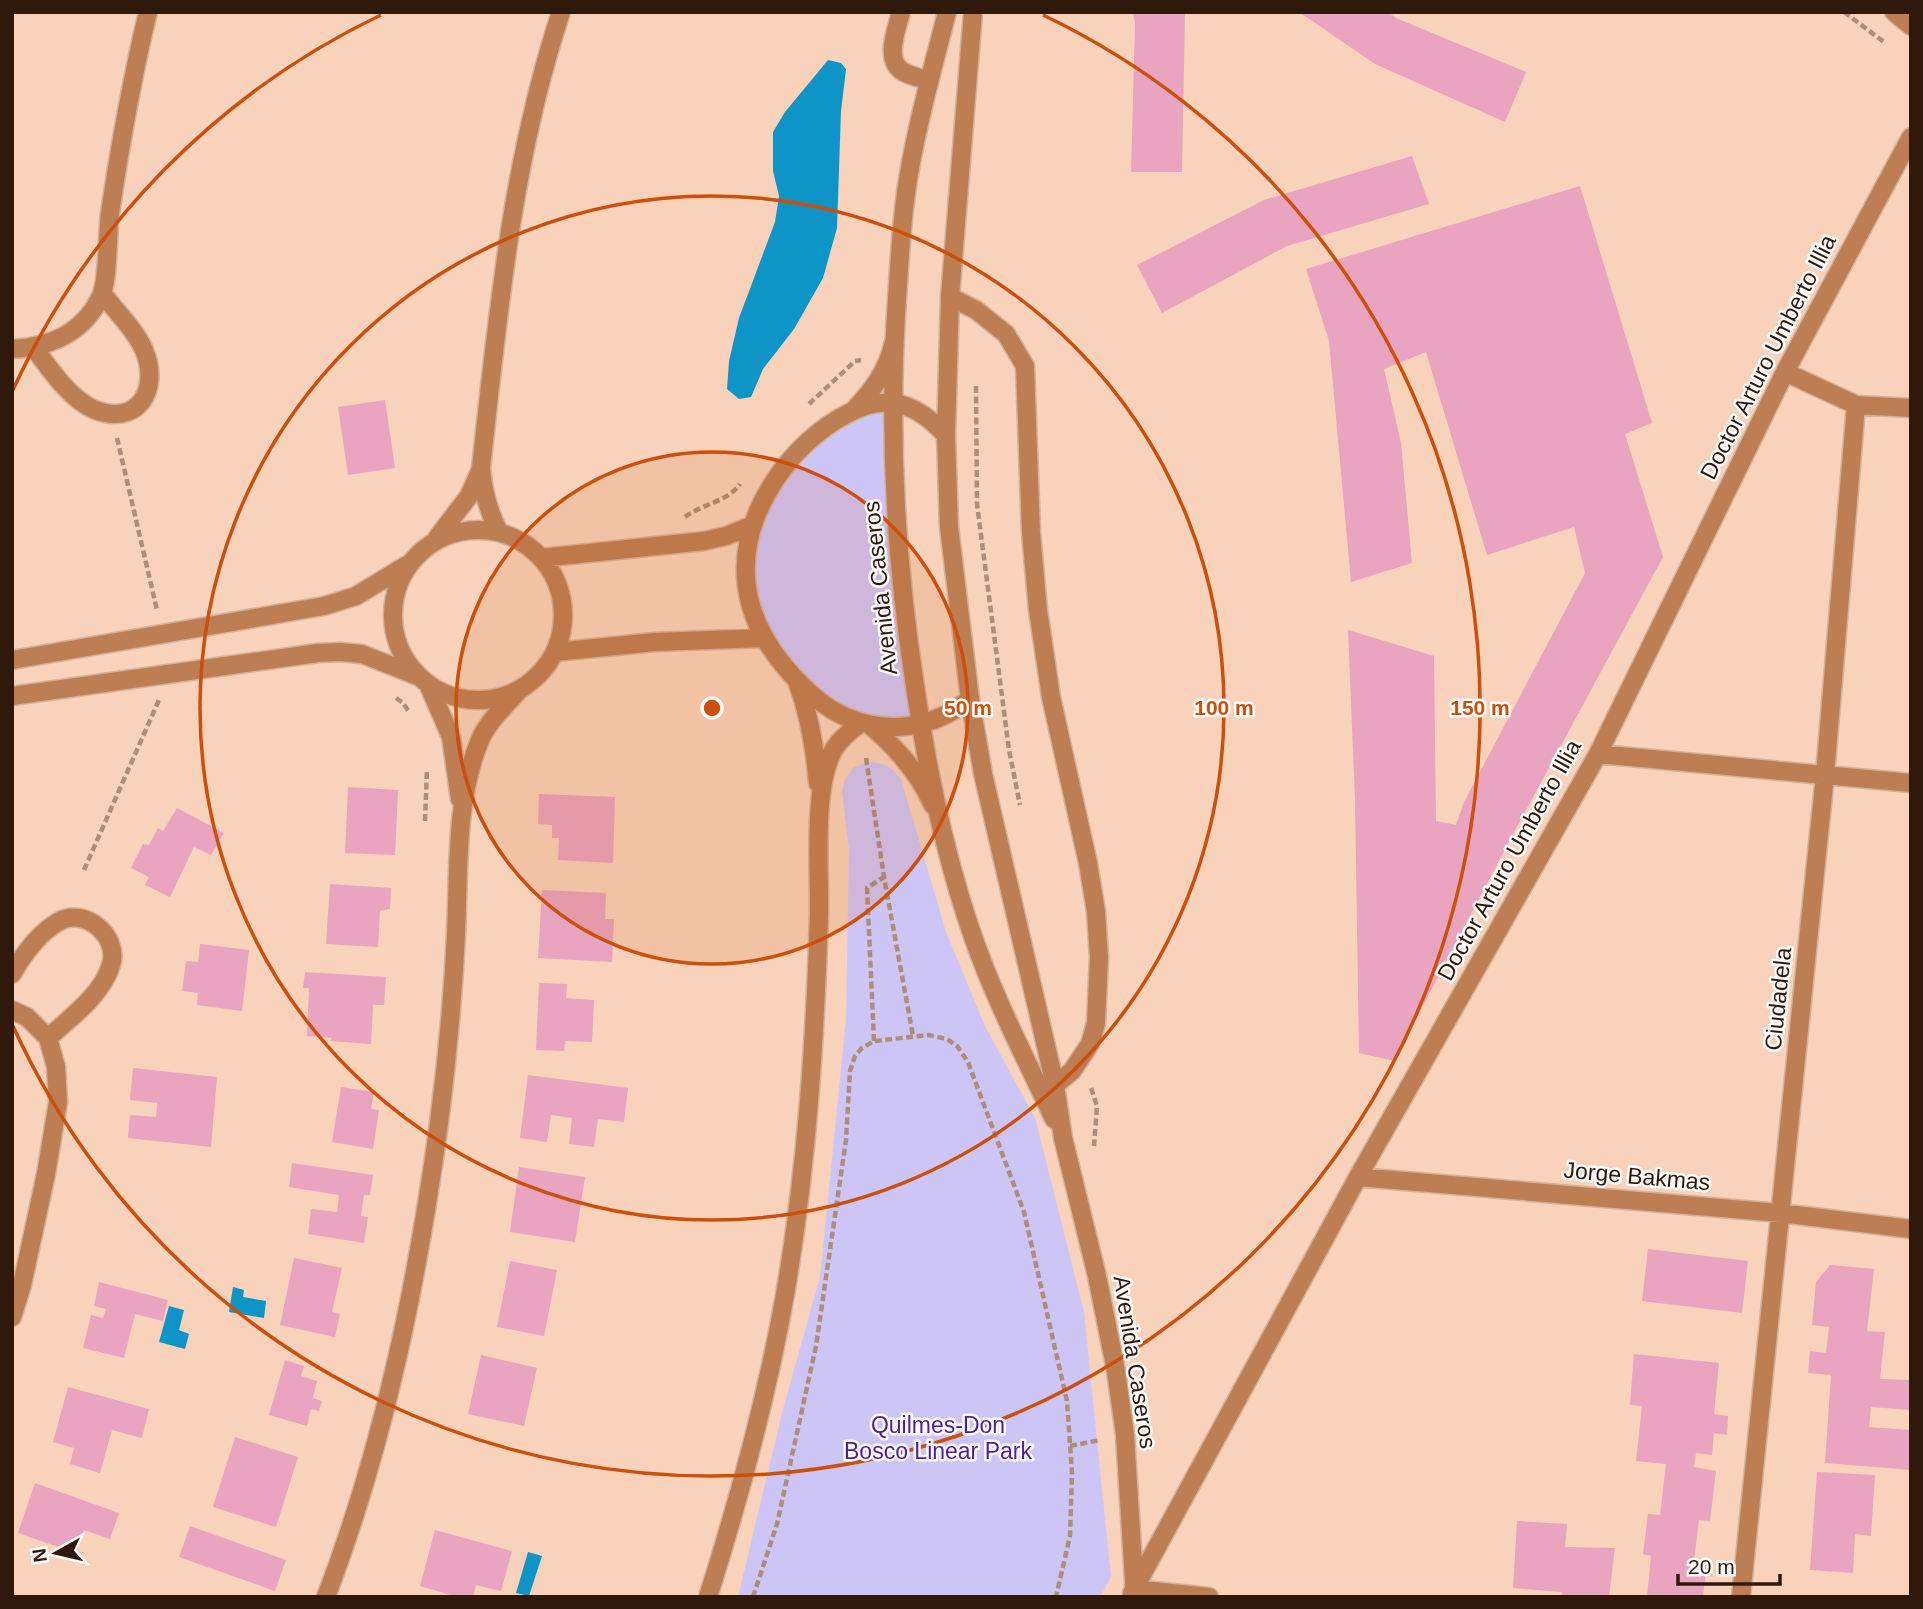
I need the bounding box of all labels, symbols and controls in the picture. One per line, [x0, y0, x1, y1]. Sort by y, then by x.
street label: Doctor Arturo Umberto Illia [1695, 230, 1841, 484]
street label: Avenida Caseros [858, 500, 902, 676]
centre of rings [700, 696, 724, 720]
text: 50 m [944, 696, 992, 719]
text: 100 m [1194, 696, 1254, 719]
text: 150 m [1450, 696, 1510, 719]
street label: Doctor Arturo Umberto Illia [1432, 735, 1586, 985]
street label: Ciudadela [1760, 946, 1796, 1052]
street label: Jorge Bakmas [1563, 1157, 1711, 1195]
street label: Avenida Caseros [1108, 1274, 1162, 1450]
park label: Quilmes-Don Bosco Linear Park [844, 1412, 1032, 1464]
north arrow [21, 1518, 91, 1588]
scale bar [1678, 1542, 1780, 1586]
text: N [28, 1547, 51, 1564]
text: 20 m [1688, 1555, 1735, 1578]

